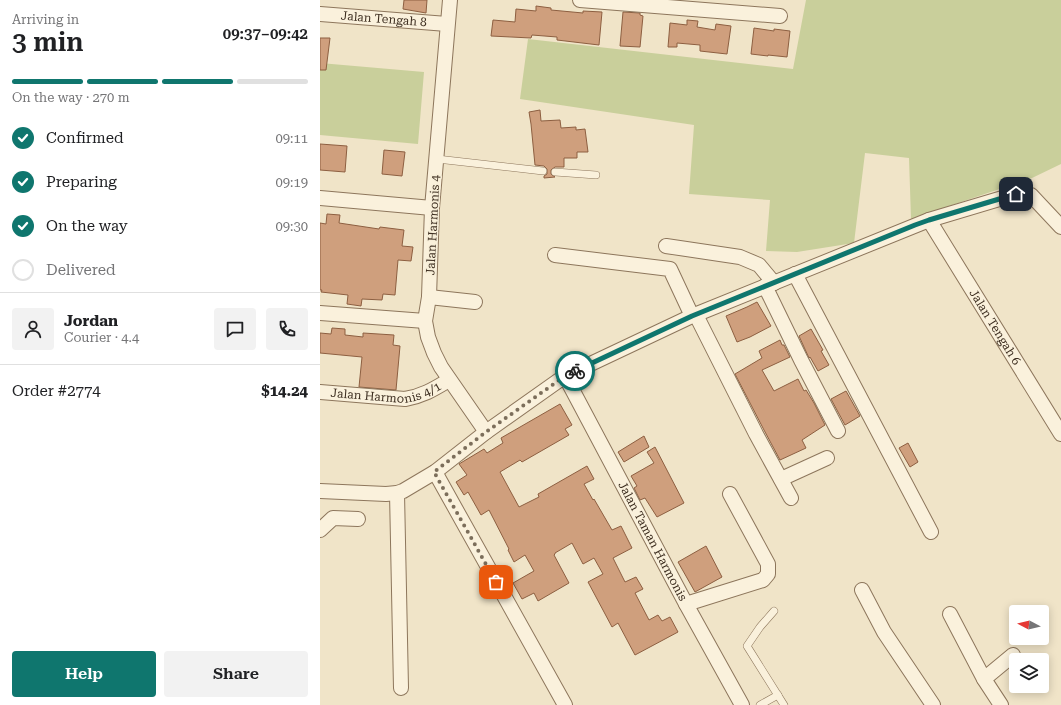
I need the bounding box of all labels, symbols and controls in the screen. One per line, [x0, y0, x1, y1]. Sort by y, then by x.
street label: Jalan Tengah 8 [340, 9, 428, 29]
text: Arriving in [12, 12, 79, 27]
text: 09:37–09:42 [223, 25, 308, 43]
text: 3 min [12, 27, 84, 57]
text: On the way · 270 m [12, 90, 129, 105]
icon: check [12, 127, 34, 149]
text: Confirmed [46, 129, 124, 147]
text: 09:11 [276, 131, 308, 146]
icon: check [12, 171, 34, 193]
text: Preparing [46, 173, 117, 191]
street label: Jalan Harmonis 4 [423, 174, 443, 276]
text: 09:19 [276, 175, 308, 190]
pin [999, 177, 1033, 211]
icon: home [1005, 183, 1027, 205]
icon: check [12, 215, 34, 237]
text: On the way [46, 217, 128, 235]
text: 09:30 [276, 219, 308, 234]
text: Delivered [46, 261, 116, 279]
street label: Jalan Tengah 6 [967, 287, 1024, 368]
button: person [12, 308, 54, 350]
button: chat [214, 308, 256, 350]
button: phone [266, 308, 308, 350]
text: Jordan [64, 312, 118, 330]
text: Courier · 4.4 [64, 330, 139, 345]
courier [555, 351, 595, 391]
icon: bike [564, 360, 586, 382]
street label: Jalan Harmonis 4/1 [330, 379, 444, 406]
text: Order #2774 [12, 382, 101, 400]
text: $14.24 [261, 382, 308, 400]
street label: Jalan Taman Harmonis [615, 479, 690, 603]
pin [479, 565, 513, 599]
icon: bag [485, 571, 507, 593]
north arrow [1009, 605, 1049, 645]
map controls [1009, 605, 1049, 693]
button: Help [12, 651, 156, 697]
button: Share [164, 651, 308, 697]
button: layers [1009, 653, 1049, 693]

